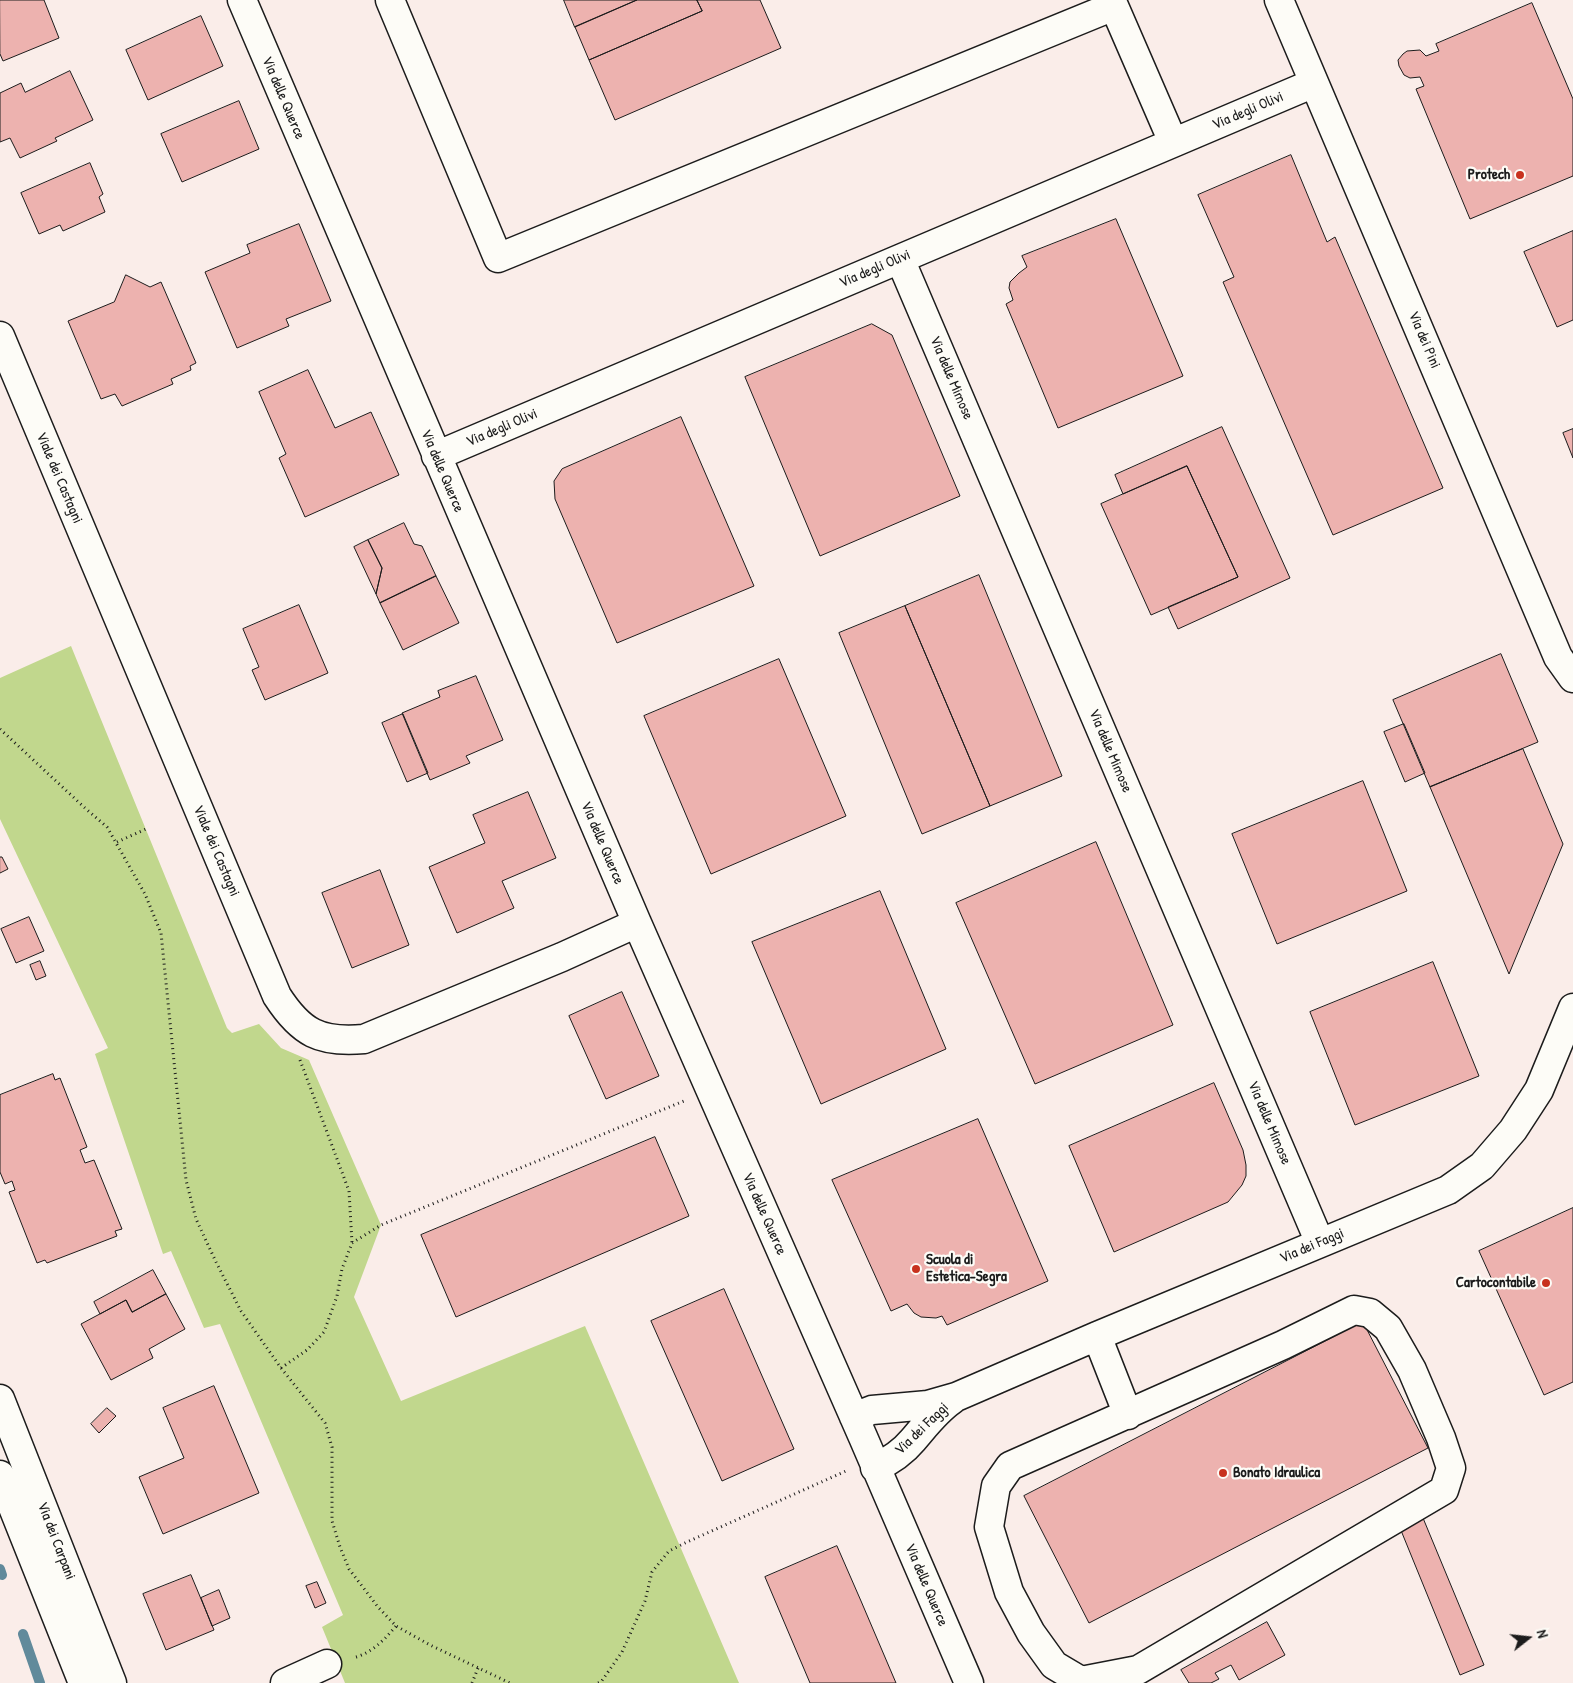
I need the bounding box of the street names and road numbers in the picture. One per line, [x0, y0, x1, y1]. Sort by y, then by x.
street label: Via delle Querce [257, 54, 309, 142]
street label: Via degli Olivi [1210, 88, 1286, 134]
street label: Via degli Olivi [837, 246, 913, 292]
street label: Via dei Pini [1404, 309, 1444, 371]
street label: Via delle Mimose [925, 333, 977, 423]
street label: Via degli Olivi [464, 405, 540, 451]
street label: Via delle Querce [416, 427, 468, 515]
street label: Viale dei Castagni [32, 430, 86, 526]
street label: Via delle Mimose [1084, 706, 1136, 796]
street label: Via delle Querce [576, 799, 628, 887]
street label: Viale dei Castagni [189, 803, 243, 899]
street label: Via delle Mimose [1243, 1078, 1295, 1168]
street label: Via delle Querce [738, 1170, 790, 1258]
street label: Via dei Faggi [1277, 1224, 1347, 1268]
street label: Via dei Faggi [891, 1399, 953, 1459]
street label: Via dei Carpani [33, 1499, 79, 1583]
street label: Via delle Querce [900, 1541, 952, 1629]

